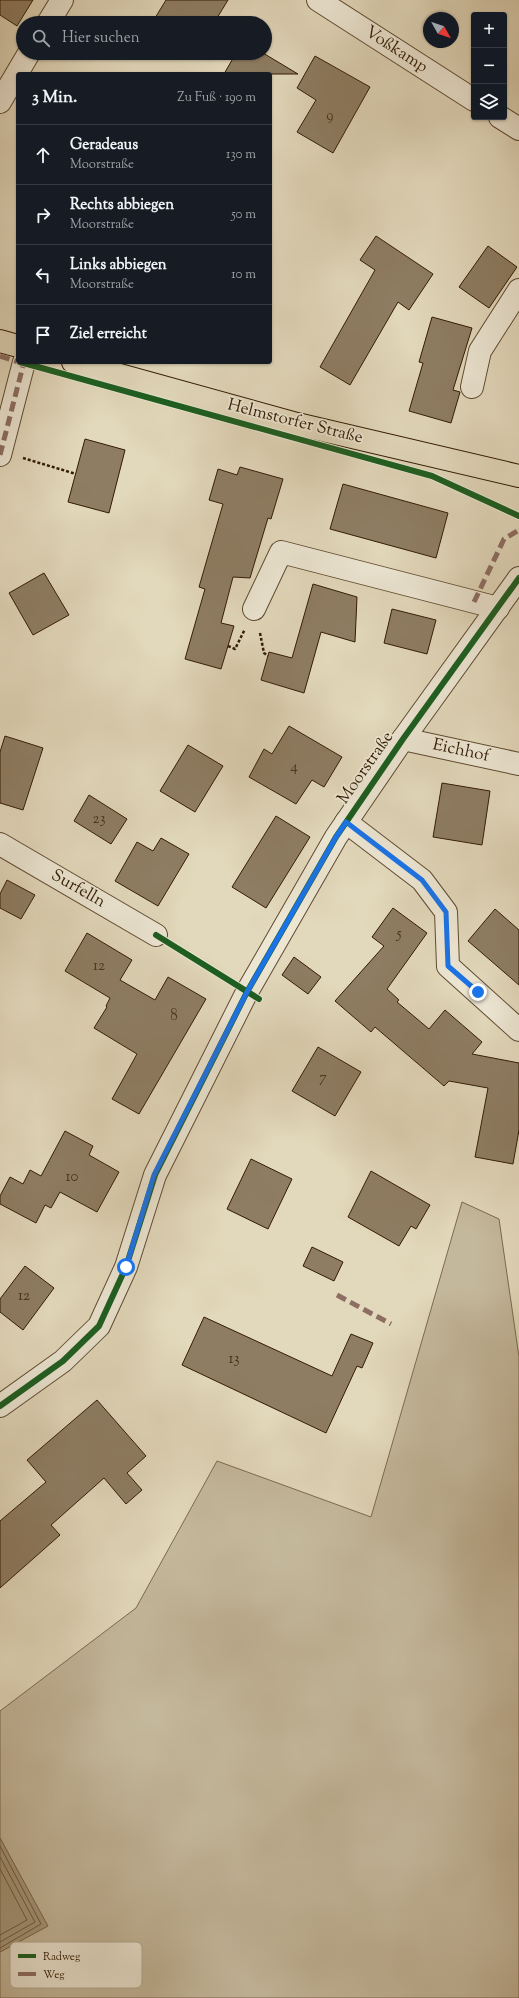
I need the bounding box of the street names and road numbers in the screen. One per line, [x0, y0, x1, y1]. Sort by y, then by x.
street label: Voßkamp [360, 21, 432, 79]
street label: Helmstorfer Straße [225, 394, 365, 450]
street label: Moorstraße [332, 727, 400, 809]
street label: Eichhof [430, 733, 493, 769]
street label: Surfelln [46, 864, 110, 914]

